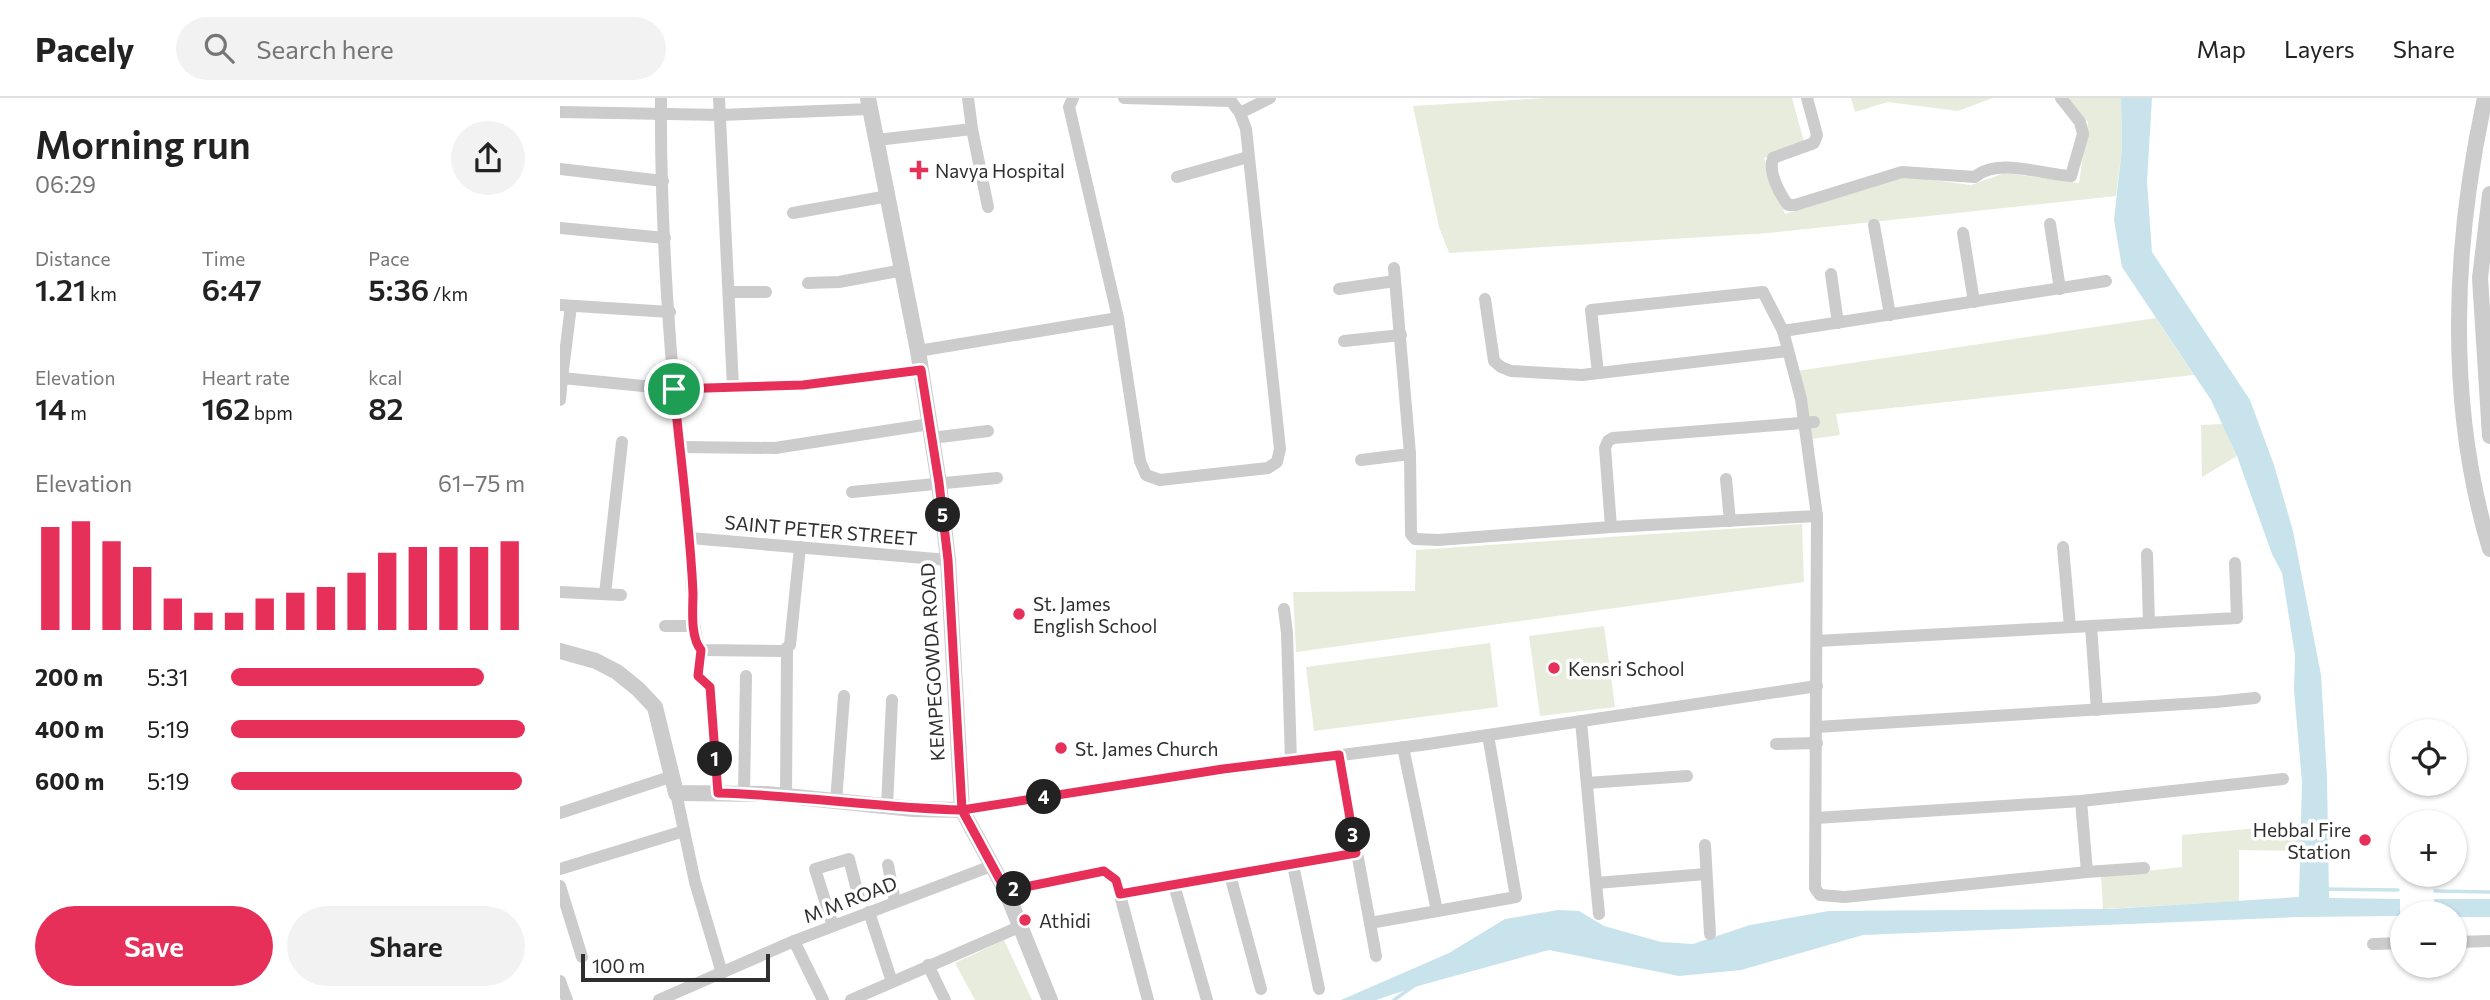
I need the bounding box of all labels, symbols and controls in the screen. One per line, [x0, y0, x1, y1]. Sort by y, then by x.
search box [176, 17, 666, 80]
text: Pacely [35, 28, 134, 69]
icon: search [200, 29, 238, 67]
text: Search here [256, 33, 394, 64]
text: Map [2197, 34, 2246, 63]
text: Layers [2284, 34, 2355, 63]
text: Share [2393, 34, 2455, 63]
text: Morning run [35, 120, 251, 167]
button: share [451, 121, 525, 195]
place label: Navya Hospital [935, 159, 1065, 182]
marker: Navya Hospital [909, 160, 929, 180]
text: 06:29 [35, 170, 96, 198]
text: Distance [35, 247, 111, 270]
text: Time [202, 247, 245, 270]
text: Pace [368, 247, 410, 270]
text: 1.21 [35, 270, 86, 307]
text: 6:47 [202, 270, 262, 307]
text: 5:36 [368, 270, 429, 307]
text: km [86, 282, 117, 305]
text: /km [429, 282, 468, 305]
pin [644, 359, 704, 419]
text: Elevation [35, 366, 115, 389]
text: Heart rate [202, 366, 290, 389]
text: kcal [368, 366, 402, 389]
icon: arrive [655, 370, 693, 408]
text: 14 [35, 389, 67, 426]
text: 162 [202, 389, 250, 426]
text: 82 [368, 389, 404, 426]
text: m [67, 401, 87, 424]
text: bpm [250, 401, 293, 424]
text: Elevation [35, 469, 132, 497]
text: 61–75 m [438, 469, 525, 497]
pin: 5 [926, 498, 960, 532]
text: 5 [937, 503, 948, 526]
street label: SAINT PETER STREET [724, 510, 918, 550]
street label: KEMPEGOWDA ROAD [915, 562, 949, 762]
place label: St. James English School [1033, 592, 1157, 637]
marker: St. James English School [1011, 606, 1027, 622]
place label: Kensri School [1568, 657, 1685, 680]
marker: Kensri School [1546, 660, 1562, 676]
text: 200 m [35, 663, 103, 691]
text: 5:31 [147, 663, 189, 691]
text: 400 m [35, 715, 104, 743]
text: 5:19 [147, 715, 189, 743]
map controls [2390, 719, 2467, 978]
button: locate [2390, 719, 2467, 796]
place label: St. James Church [1075, 737, 1218, 760]
marker: St. James Church [1053, 740, 1069, 756]
pin: 1 [698, 742, 732, 776]
text: 1 [710, 747, 719, 770]
text: 600 m [35, 767, 104, 795]
text: 5:19 [147, 767, 189, 795]
pin: 4 [1026, 780, 1062, 814]
text: 4 [1038, 785, 1049, 808]
button: + [2390, 810, 2467, 887]
pin: 3 [1336, 818, 1370, 852]
place label: Hebbal Fire Station [2253, 818, 2351, 863]
text: 3 [1347, 823, 1358, 846]
marker: Hebbal Fire Station [2357, 832, 2373, 848]
street label: M M ROAD [800, 871, 900, 927]
pin: 2 [996, 872, 1032, 906]
text: 2 [1008, 877, 1019, 900]
button: − [2390, 901, 2467, 978]
button: Save [35, 906, 273, 986]
button: Share [287, 906, 525, 986]
place label: Athidi [1039, 909, 1091, 932]
marker: Athidi [1017, 912, 1033, 928]
scale bar [581, 951, 770, 983]
text: 100 m [592, 954, 645, 977]

